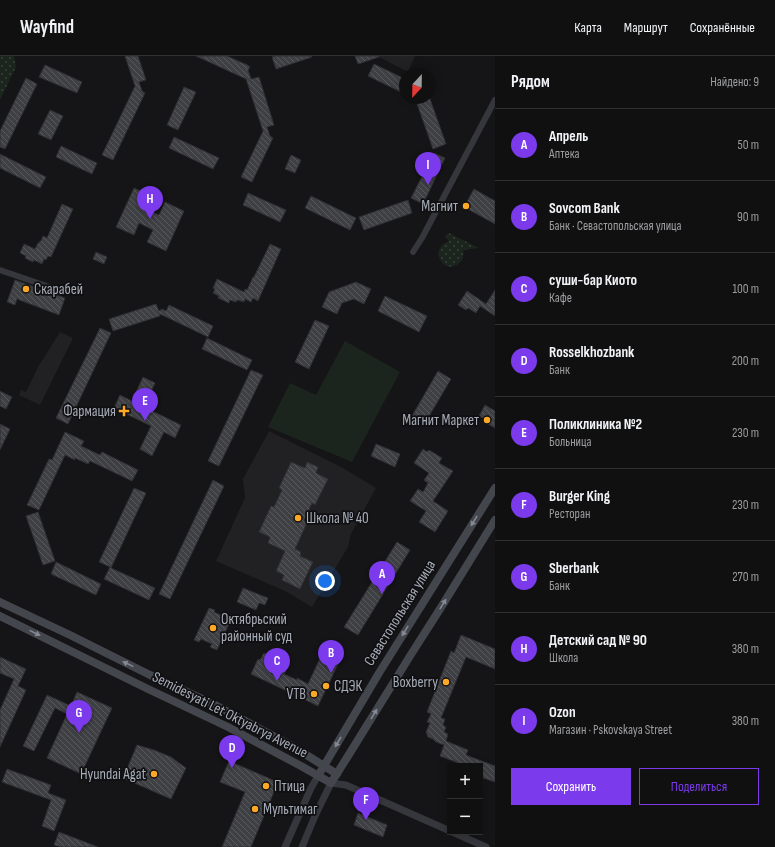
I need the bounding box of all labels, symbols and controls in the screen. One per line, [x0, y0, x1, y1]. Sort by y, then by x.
text: Wayfind [20, 16, 74, 39]
text: Карта [574, 19, 602, 36]
text: Маршрут [624, 19, 668, 36]
text: Сохранённые [690, 19, 755, 36]
north arrow [399, 68, 435, 104]
text: Рядом [511, 72, 550, 92]
text: Найдено: 9 [710, 74, 759, 90]
text: Апрель [549, 127, 588, 146]
text: A [521, 137, 527, 153]
text: 50 m [738, 137, 759, 153]
text: Аптека [549, 146, 580, 162]
pin: I [415, 152, 441, 185]
pin: H [137, 186, 163, 219]
place label: Магнит [421, 197, 458, 216]
text: Sovcom Bank [549, 199, 620, 218]
marker: Магнит [461, 201, 471, 211]
text: B [521, 209, 527, 225]
text: 90 m [737, 209, 759, 225]
text: Банк · Севастопольская улица [549, 218, 682, 234]
text: суши-бар Киото [549, 271, 637, 290]
place label: Скарабей [34, 280, 83, 299]
text: C [521, 281, 527, 297]
text: 100 m [732, 281, 759, 297]
marker: Скарабей [21, 284, 31, 294]
text: Кафе [549, 290, 572, 306]
text: Rosselkhozbank [549, 343, 634, 362]
text: D [521, 353, 527, 369]
text: 200 m [732, 353, 759, 369]
text: Банк [549, 362, 570, 378]
pin: E [132, 388, 158, 421]
place label: Фармация [63, 402, 116, 421]
marker: Фармация [119, 406, 129, 416]
place label: Магнит Маркет [402, 411, 479, 430]
marker: Магнит Маркет [482, 415, 492, 425]
text: Поликлиника №2 [549, 415, 642, 434]
text: E [521, 425, 527, 441]
text: 230 m [732, 425, 759, 441]
text: Больница [549, 434, 592, 450]
text: Burger King [549, 487, 610, 506]
text: F [521, 497, 527, 513]
text: 230 m [732, 497, 759, 513]
text: Ресторан [549, 506, 590, 522]
place label: Школа № 40 [306, 509, 369, 528]
marker: Школа № 40 [293, 513, 303, 523]
one-way arrow [470, 516, 478, 526]
street label: Севастопольская улица [360, 556, 440, 669]
text: Sberbank [549, 559, 599, 578]
pin: A [369, 561, 395, 594]
text: G [521, 569, 527, 585]
text: 270 m [732, 569, 759, 585]
your location [315, 571, 335, 591]
text: Банк [549, 578, 570, 594]
one-way arrow [439, 599, 447, 609]
place label: Октябрьский районный суд [221, 610, 293, 646]
marker: Октябрьский районный суд [208, 623, 218, 633]
one-way arrow [401, 626, 409, 636]
one-way arrow [29, 630, 41, 636]
text: Детский сад № 90 [549, 631, 647, 650]
pin: B [318, 640, 344, 673]
text: H [521, 641, 527, 657]
text: 380 m [732, 641, 759, 657]
pin: C [264, 648, 290, 681]
text: Школа [549, 650, 578, 666]
one-way arrow [122, 661, 134, 667]
street label: Semidesyati Let Oktyabrya Avenue [149, 667, 311, 763]
place label: Boxberry [393, 673, 438, 692]
place label: СДЭК [334, 677, 363, 696]
marker: Boxberry [441, 677, 451, 687]
marker: СДЭК [321, 681, 331, 691]
place label: VTB [286, 685, 306, 704]
marker: VTB [309, 689, 319, 699]
pin: G [66, 700, 92, 733]
text: Ozon [549, 703, 576, 722]
one-way arrow [370, 709, 377, 720]
text: I [523, 713, 525, 729]
text: 380 m [732, 713, 759, 729]
text: Магазин · Pskovskaya Street [549, 722, 672, 738]
pin: D [219, 735, 245, 768]
one-way arrow [334, 736, 341, 748]
map controls [447, 763, 483, 835]
button: + [447, 763, 483, 799]
place label: Hyundai Agat [80, 765, 146, 784]
button: Сохранить [511, 768, 631, 805]
button: Поделиться [639, 768, 759, 805]
marker: Hyundai Agat [149, 769, 159, 779]
place label: Птица [274, 777, 305, 796]
marker: Птица [261, 781, 271, 791]
pin: F [353, 787, 379, 820]
button: − [447, 799, 483, 835]
place label: Мультимаг [263, 800, 318, 819]
marker: Мультимаг [250, 804, 260, 814]

